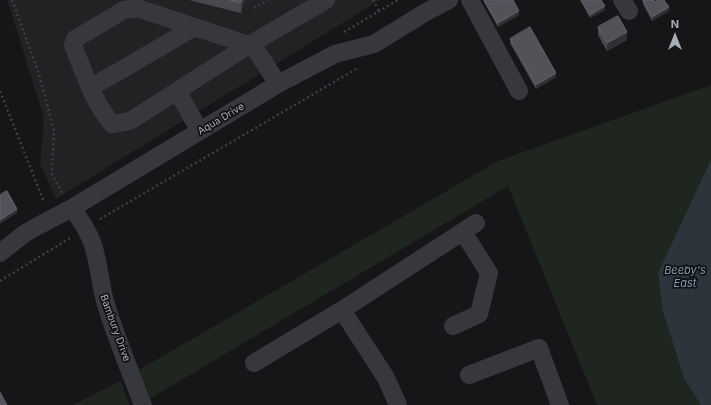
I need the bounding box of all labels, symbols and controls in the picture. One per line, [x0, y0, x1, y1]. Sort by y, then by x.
north arrow [655, 16, 695, 56]
text: N [671, 17, 679, 31]
street label: Aqua Drive [196, 100, 246, 138]
water label: Beeby's East [664, 264, 706, 290]
street label: Bambury Drive [97, 293, 133, 363]

